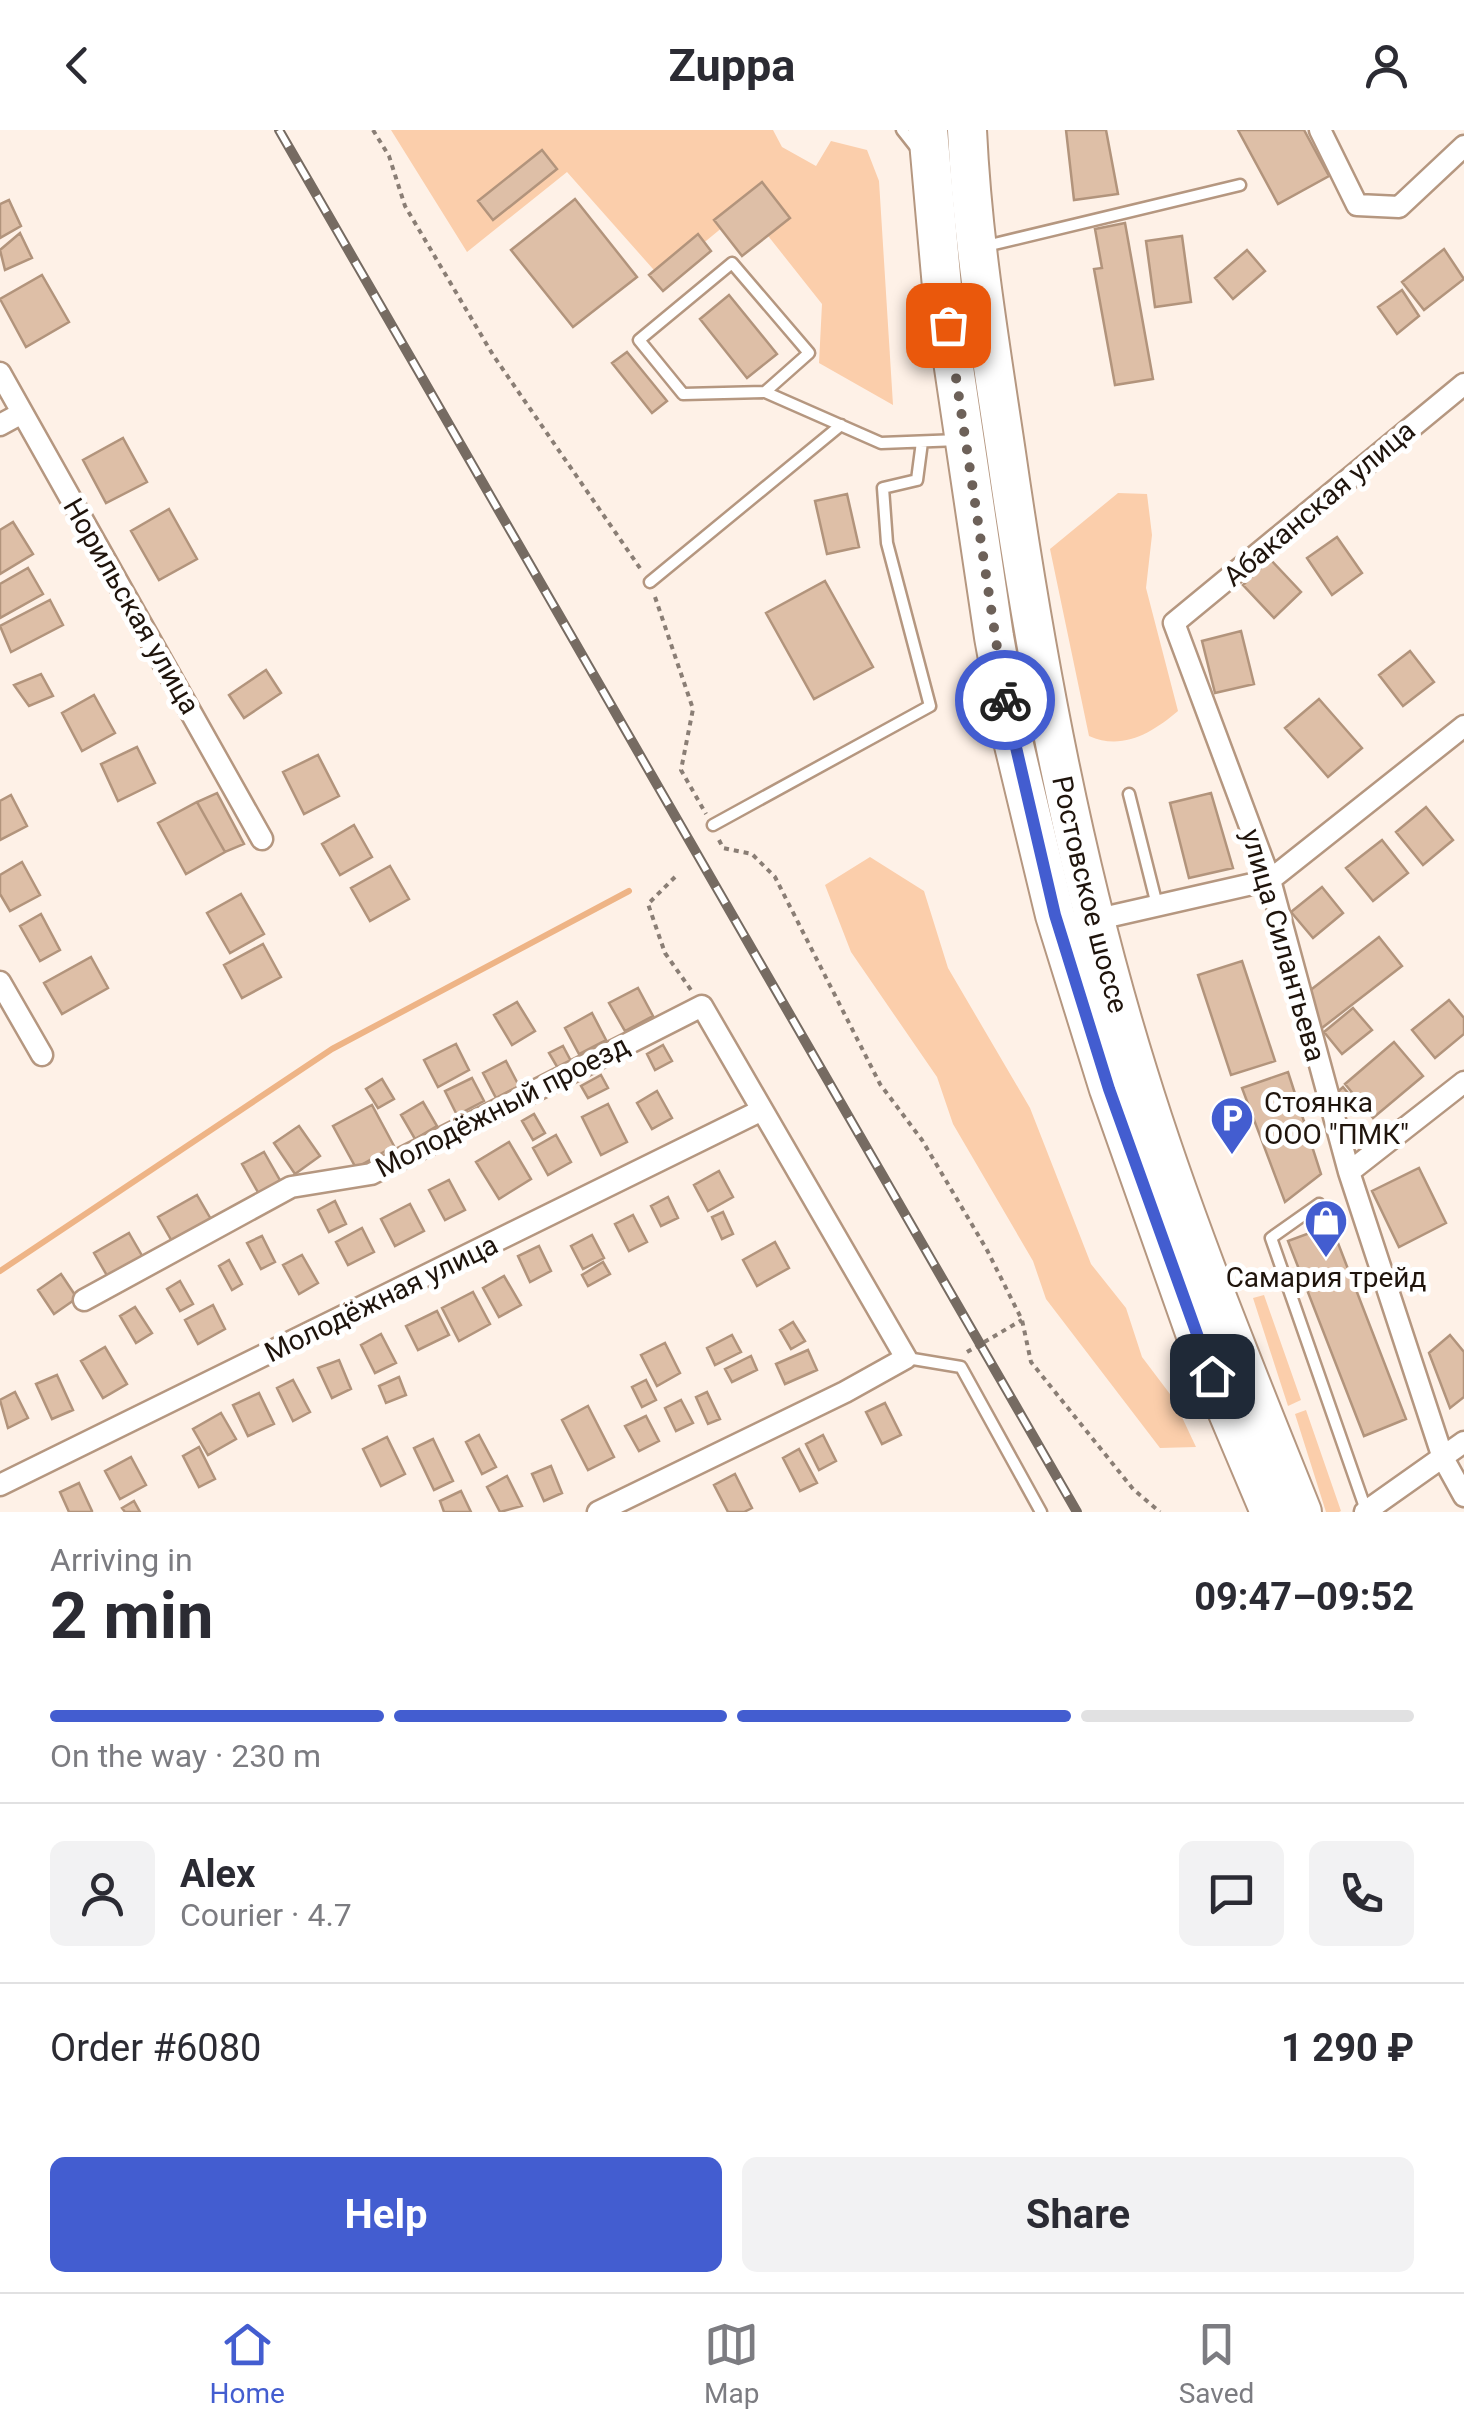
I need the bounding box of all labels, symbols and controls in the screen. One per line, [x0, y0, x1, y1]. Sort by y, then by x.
icon: back [50, 38, 105, 93]
icon: person [1359, 38, 1414, 93]
text: Zuppa [669, 39, 795, 92]
pin [906, 283, 991, 368]
icon: bag [921, 298, 976, 353]
street label: Абаканская улица [1217, 414, 1422, 593]
street label: Норильская улица [56, 493, 207, 720]
courier [955, 650, 1055, 750]
icon: bike [978, 673, 1033, 728]
street label: Ростовское шоссе [1045, 773, 1135, 1017]
street label: улица Силантьева [1235, 825, 1333, 1065]
street label: Молодёжный проезд [370, 1028, 634, 1185]
place label: Стоянка ООО "ПМК" [1264, 1086, 1409, 1151]
parking icon: Стоянка ООО "ПМК" [1209, 1095, 1255, 1156]
shop icon: Самария трейд [1303, 1198, 1349, 1259]
street label: Молодёжная улица [259, 1228, 503, 1369]
place label: Самария трейд [1226, 1261, 1426, 1294]
pin [1170, 1334, 1255, 1419]
icon: home [1185, 1349, 1240, 1404]
text: Arriving in [50, 1541, 193, 1579]
text: 09:47–09:52 [1194, 1575, 1414, 1619]
text: 2 min [50, 1578, 213, 1654]
text: On the way · 230 m [50, 1737, 321, 1775]
button: person [50, 1841, 155, 1946]
button: chat [1179, 1841, 1284, 1946]
button: phone [1309, 1841, 1414, 1946]
text: Alex [180, 1852, 255, 1896]
text: Courier · 4.7 [180, 1896, 352, 1934]
text: Order #6080 [50, 2026, 261, 2070]
text: 1 290 ₽ [1281, 2026, 1414, 2070]
button: Help [50, 2157, 722, 2272]
button: Share [742, 2157, 1414, 2272]
tab: Home [210, 2317, 285, 2410]
tab: Map [704, 2317, 760, 2410]
tab: Saved [1179, 2317, 1254, 2410]

